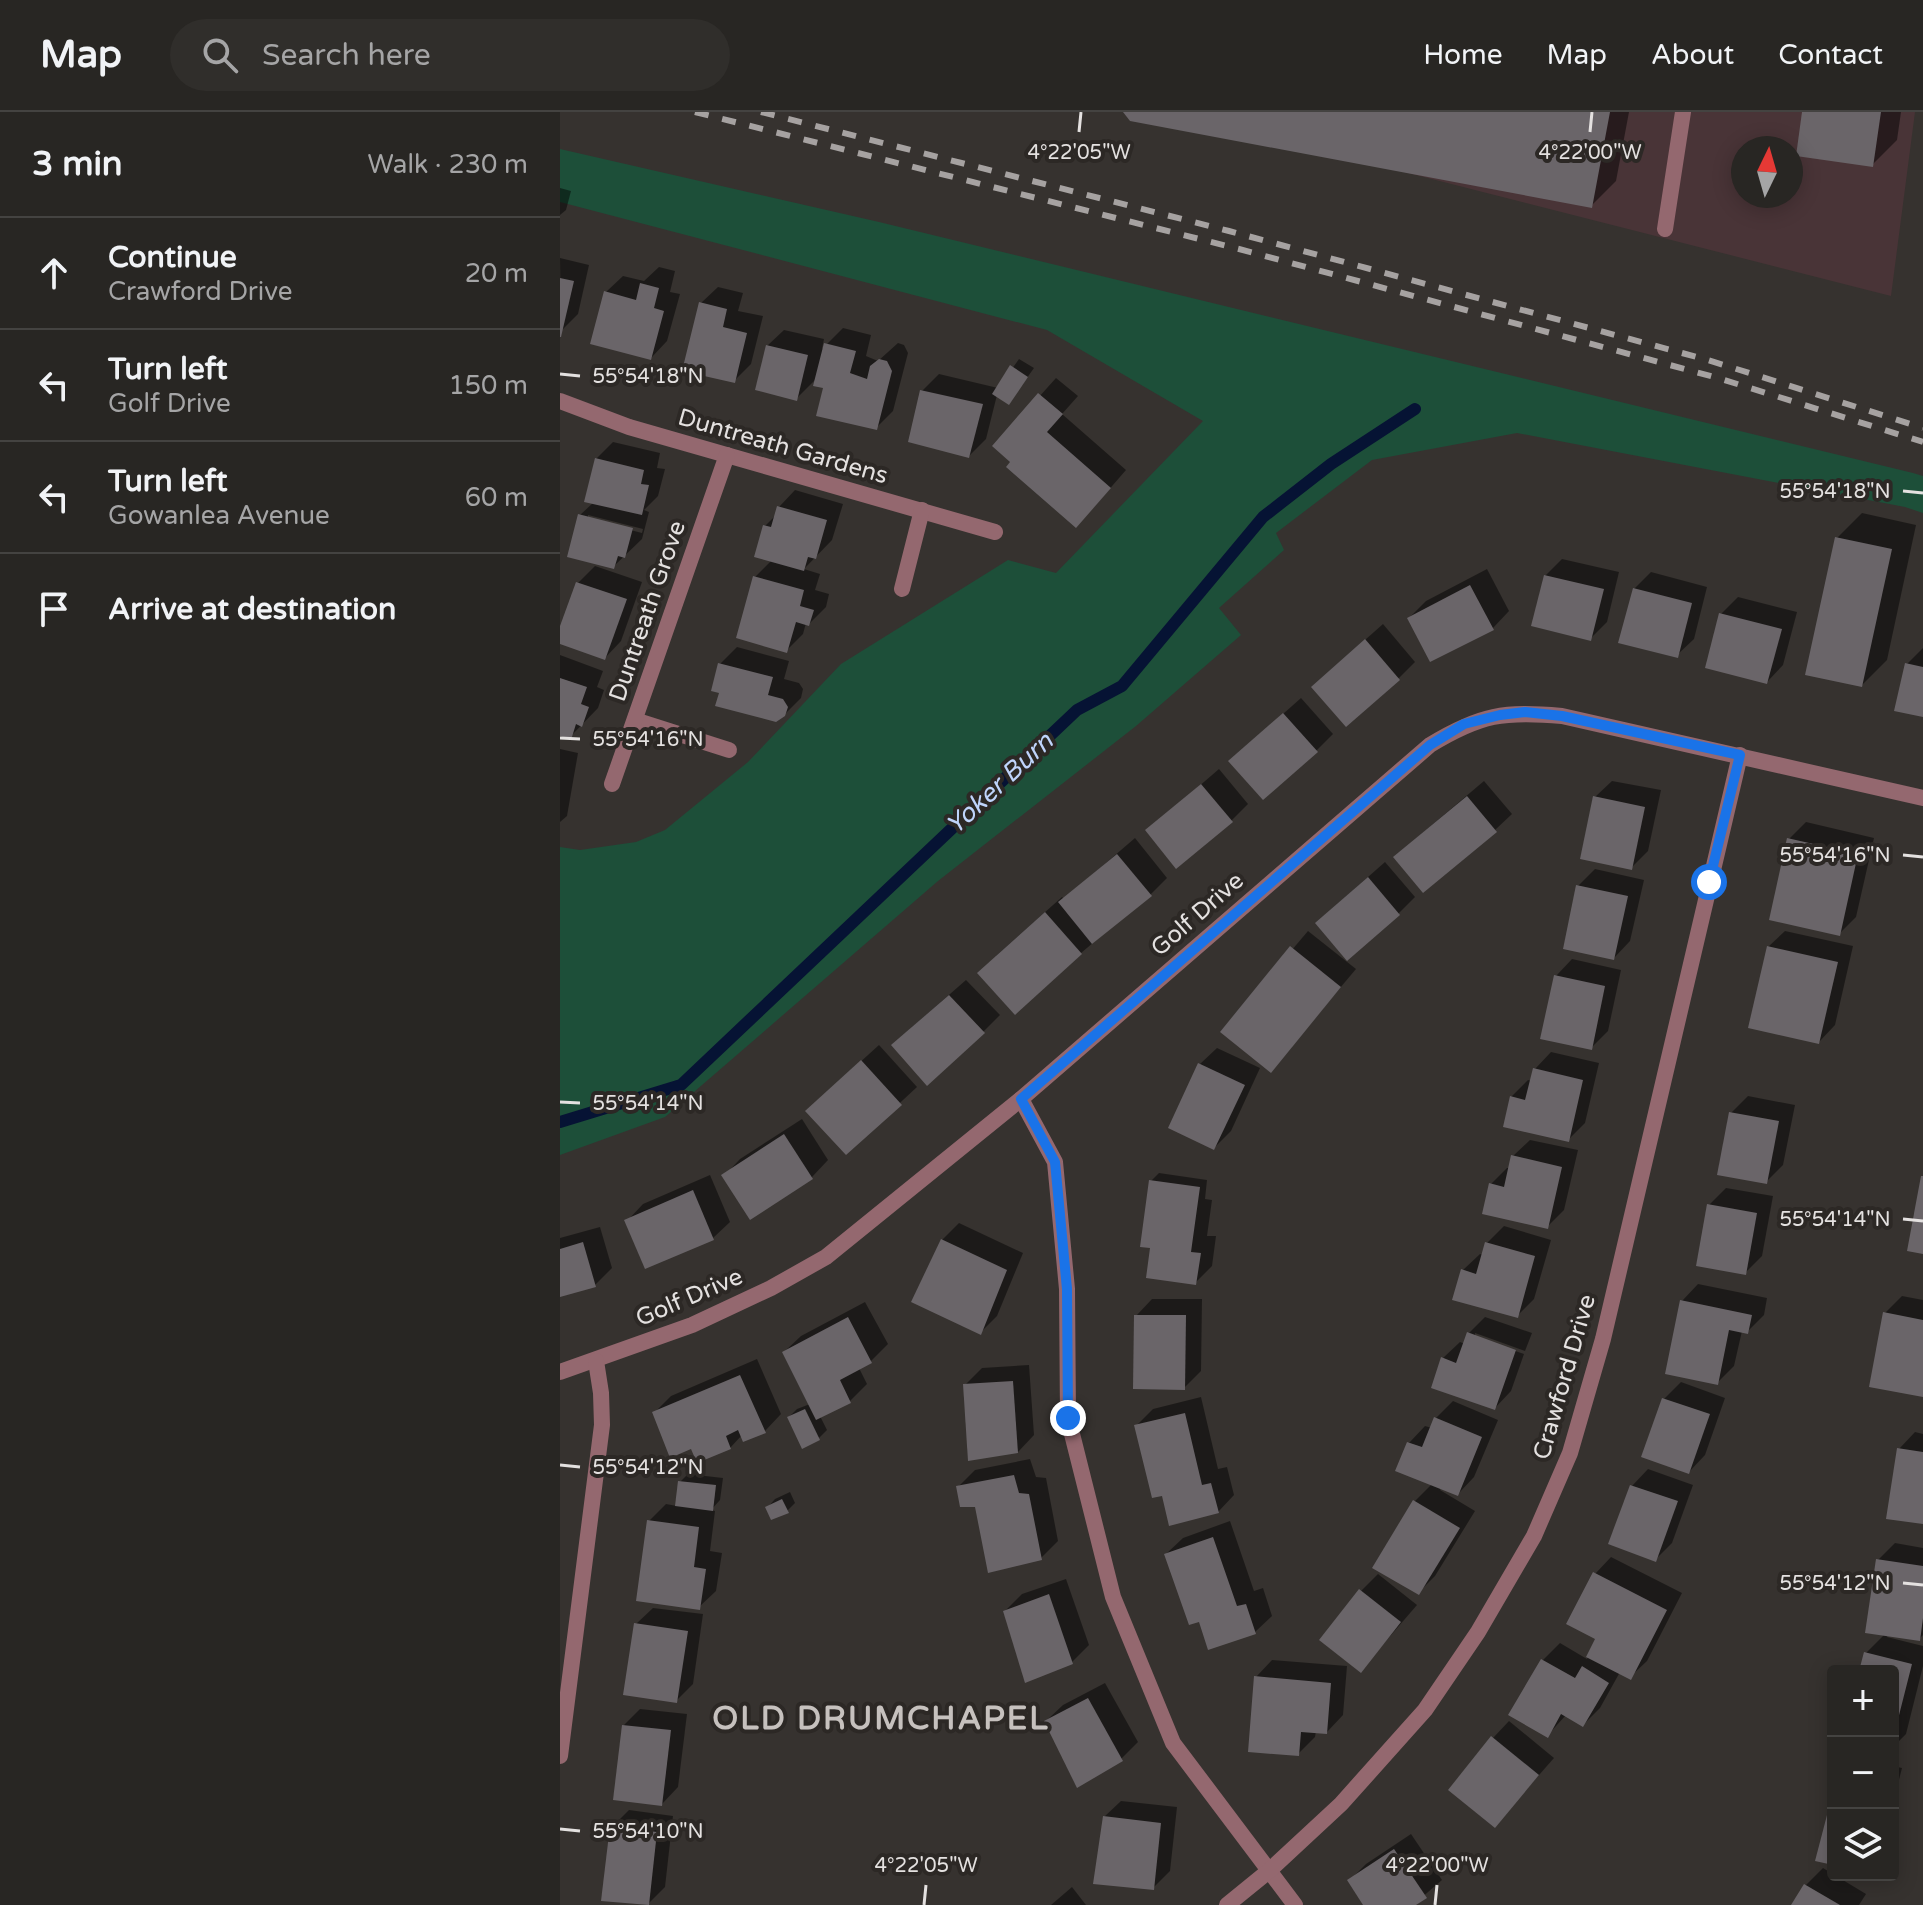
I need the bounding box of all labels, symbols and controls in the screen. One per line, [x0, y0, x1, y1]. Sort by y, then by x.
search box [170, 19, 730, 91]
text: Map [40, 32, 122, 78]
icon: search [198, 33, 242, 77]
text: Search here [262, 37, 431, 74]
text: Home [1423, 38, 1503, 72]
text: Map [1547, 38, 1607, 72]
text: About [1651, 38, 1734, 72]
text: Contact [1778, 38, 1883, 72]
north arrow [1731, 136, 1803, 208]
text: 4°22'05"W [1027, 141, 1131, 165]
text: 4°22'00"W [1538, 141, 1642, 165]
text: 3 min [32, 144, 123, 185]
text: Walk · 230 m [368, 149, 528, 180]
text: Continue [108, 239, 237, 276]
icon: ahead [32, 251, 76, 295]
text: 20 m [465, 258, 528, 289]
text: Crawford Drive [108, 276, 293, 307]
text: Turn left [108, 351, 227, 388]
icon: left [32, 363, 76, 407]
text: 55°54'18"N [592, 365, 704, 389]
text: 150 m [448, 370, 528, 401]
text: Golf Drive [108, 388, 231, 419]
street label: Duntreath Gardens [675, 403, 891, 490]
text: Turn left [108, 463, 227, 500]
icon: left [32, 475, 76, 519]
text: 55°54'18"N [1779, 480, 1891, 504]
text: 60 m [465, 482, 528, 513]
text: Gowanlea Avenue [108, 500, 330, 531]
street label: Duntreath Grove [603, 517, 692, 705]
icon: arrive [32, 587, 76, 631]
text: Arrive at destination [108, 591, 396, 628]
water label: Yoker Burn [939, 725, 1060, 841]
text: 55°54'16"N [592, 728, 704, 752]
text: 55°54'16"N [1779, 844, 1891, 868]
route start [1691, 864, 1727, 900]
street label: Golf Drive [1145, 866, 1250, 962]
text: 55°54'14"N [592, 1092, 704, 1116]
text: 55°54'14"N [1779, 1208, 1891, 1232]
street label: Golf Drive [631, 1262, 747, 1333]
street label: Crawford Drive [1527, 1291, 1602, 1463]
route end [1050, 1400, 1086, 1436]
text: 55°54'12"N [592, 1456, 704, 1480]
text: 55°54'12"N [1779, 1572, 1891, 1596]
map controls [1827, 1665, 1899, 1881]
button: + [1827, 1665, 1899, 1737]
district label: OLD DRUMCHAPEL [712, 1700, 1050, 1738]
button: − [1827, 1737, 1899, 1809]
button: layers [1827, 1809, 1899, 1881]
text: 55°54'10"N [592, 1820, 704, 1844]
text: 4°22'05"W [874, 1854, 978, 1878]
text: 4°22'00"W [1385, 1854, 1489, 1878]

